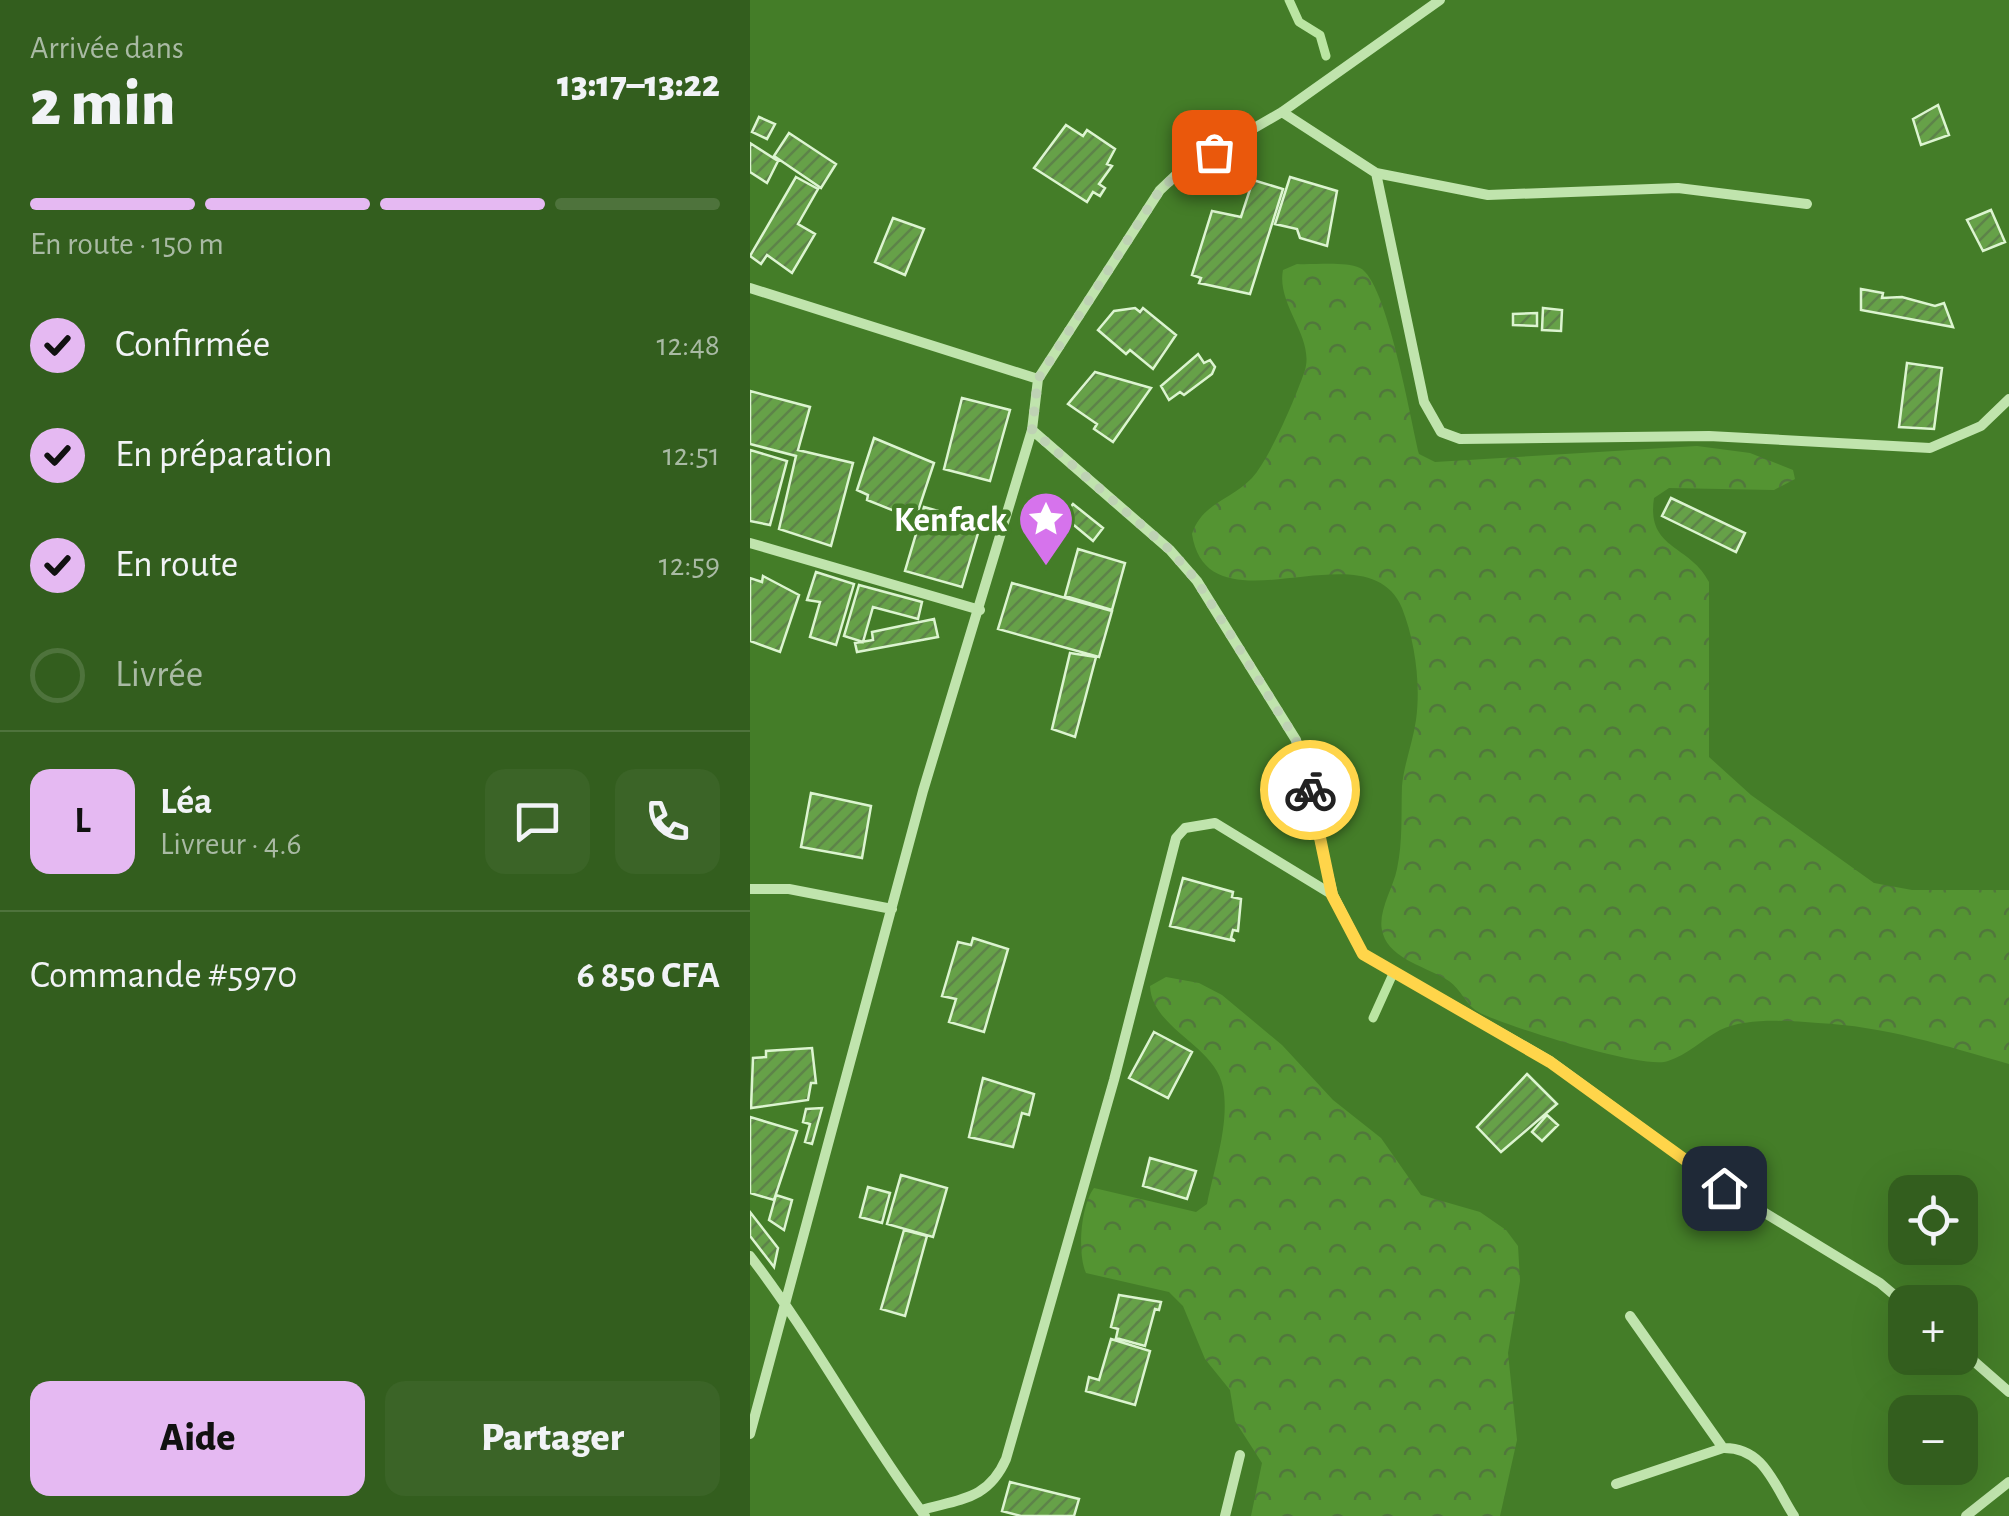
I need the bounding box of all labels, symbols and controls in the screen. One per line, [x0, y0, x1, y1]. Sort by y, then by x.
text: Arrivée dans [30, 32, 184, 64]
text: 13:17–13:22 [557, 66, 720, 104]
text: 2 min [30, 72, 176, 137]
pin [1172, 110, 1257, 195]
icon: bag [1187, 125, 1242, 180]
text: En route · 150 m [30, 228, 224, 260]
icon: check [30, 318, 85, 373]
text: Confirmée [115, 326, 270, 364]
text: 12:48 [657, 329, 720, 361]
icon: check [30, 428, 85, 483]
text: En préparation [115, 436, 333, 474]
text: 12:51 [663, 439, 720, 471]
place icon: Kenfack [1016, 489, 1076, 568]
place label: Kenfack [894, 503, 1008, 538]
icon: check [30, 538, 85, 593]
text: En route [115, 546, 238, 584]
text: 12:59 [659, 549, 720, 581]
text: Livrée [115, 656, 203, 694]
courier [1260, 740, 1360, 840]
icon: bike [1283, 763, 1338, 818]
button: chat [485, 769, 590, 874]
button: phone [615, 769, 720, 874]
text: Léa [160, 783, 212, 821]
text: L [74, 802, 91, 840]
text: Livreur · 4.6 [160, 828, 302, 860]
text: Commande #5970 [30, 957, 297, 995]
text: 6 850 CFA [576, 957, 720, 995]
pin [1682, 1146, 1767, 1231]
icon: home [1697, 1161, 1752, 1216]
map controls [1888, 1175, 1978, 1485]
button: locate [1888, 1175, 1978, 1265]
button: + [1888, 1285, 1978, 1375]
button: Aide [30, 1381, 365, 1496]
button: Partager [385, 1381, 720, 1496]
button: − [1888, 1395, 1978, 1485]

